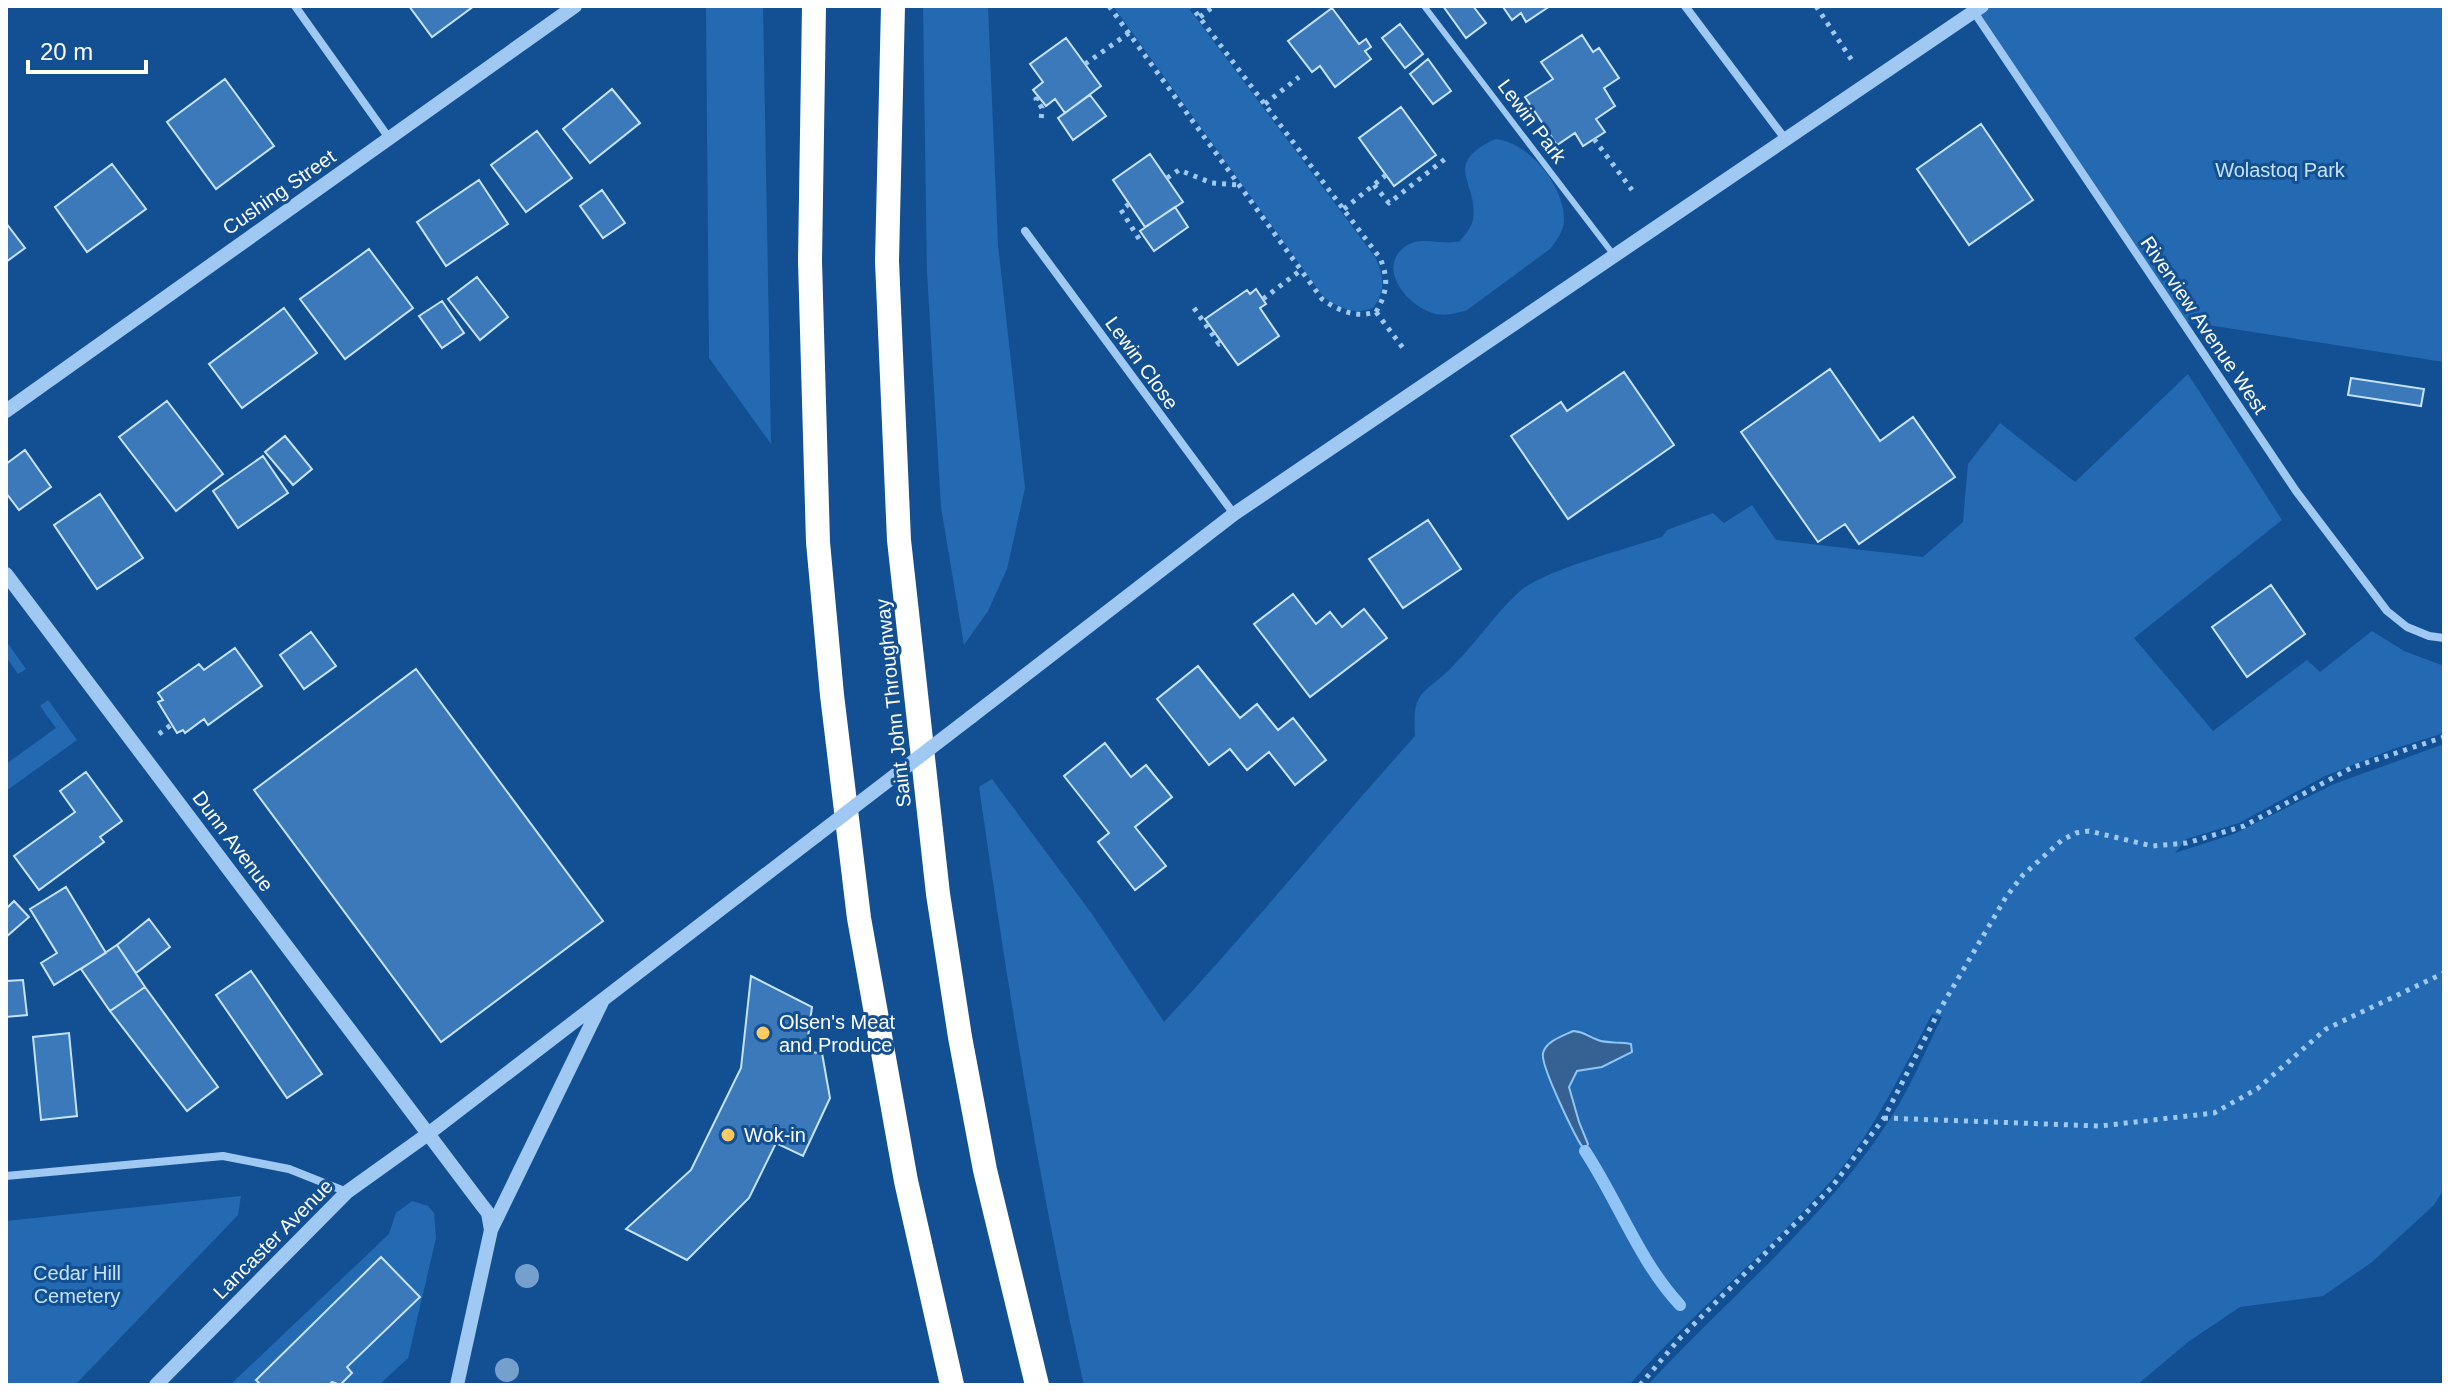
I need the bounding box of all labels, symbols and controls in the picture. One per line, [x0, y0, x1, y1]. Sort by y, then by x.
scale bar [28, 24, 146, 74]
text: 20 m [40, 38, 93, 65]
street label: Lewin Park [1493, 75, 1571, 168]
street label: Cushing Street [219, 145, 340, 239]
park label: Wolastoq Park [2215, 159, 2346, 181]
street label: Riverview Avenue West [2136, 232, 2272, 418]
street label: Lewin Close [1101, 312, 1183, 414]
street label: Saint John Throughway [871, 598, 915, 808]
street label: Dunn Avenue [188, 787, 278, 895]
place label: Olsen's Meat and Produce [779, 1011, 896, 1056]
marker: Olsen's Meat and Produce [754, 1024, 772, 1042]
place label: Wok-in [744, 1124, 806, 1146]
marker: Wok-in [719, 1126, 737, 1144]
street label: Lancaster Avenue [209, 1175, 337, 1303]
park label: Cedar Hill Cemetery [33, 1262, 121, 1307]

